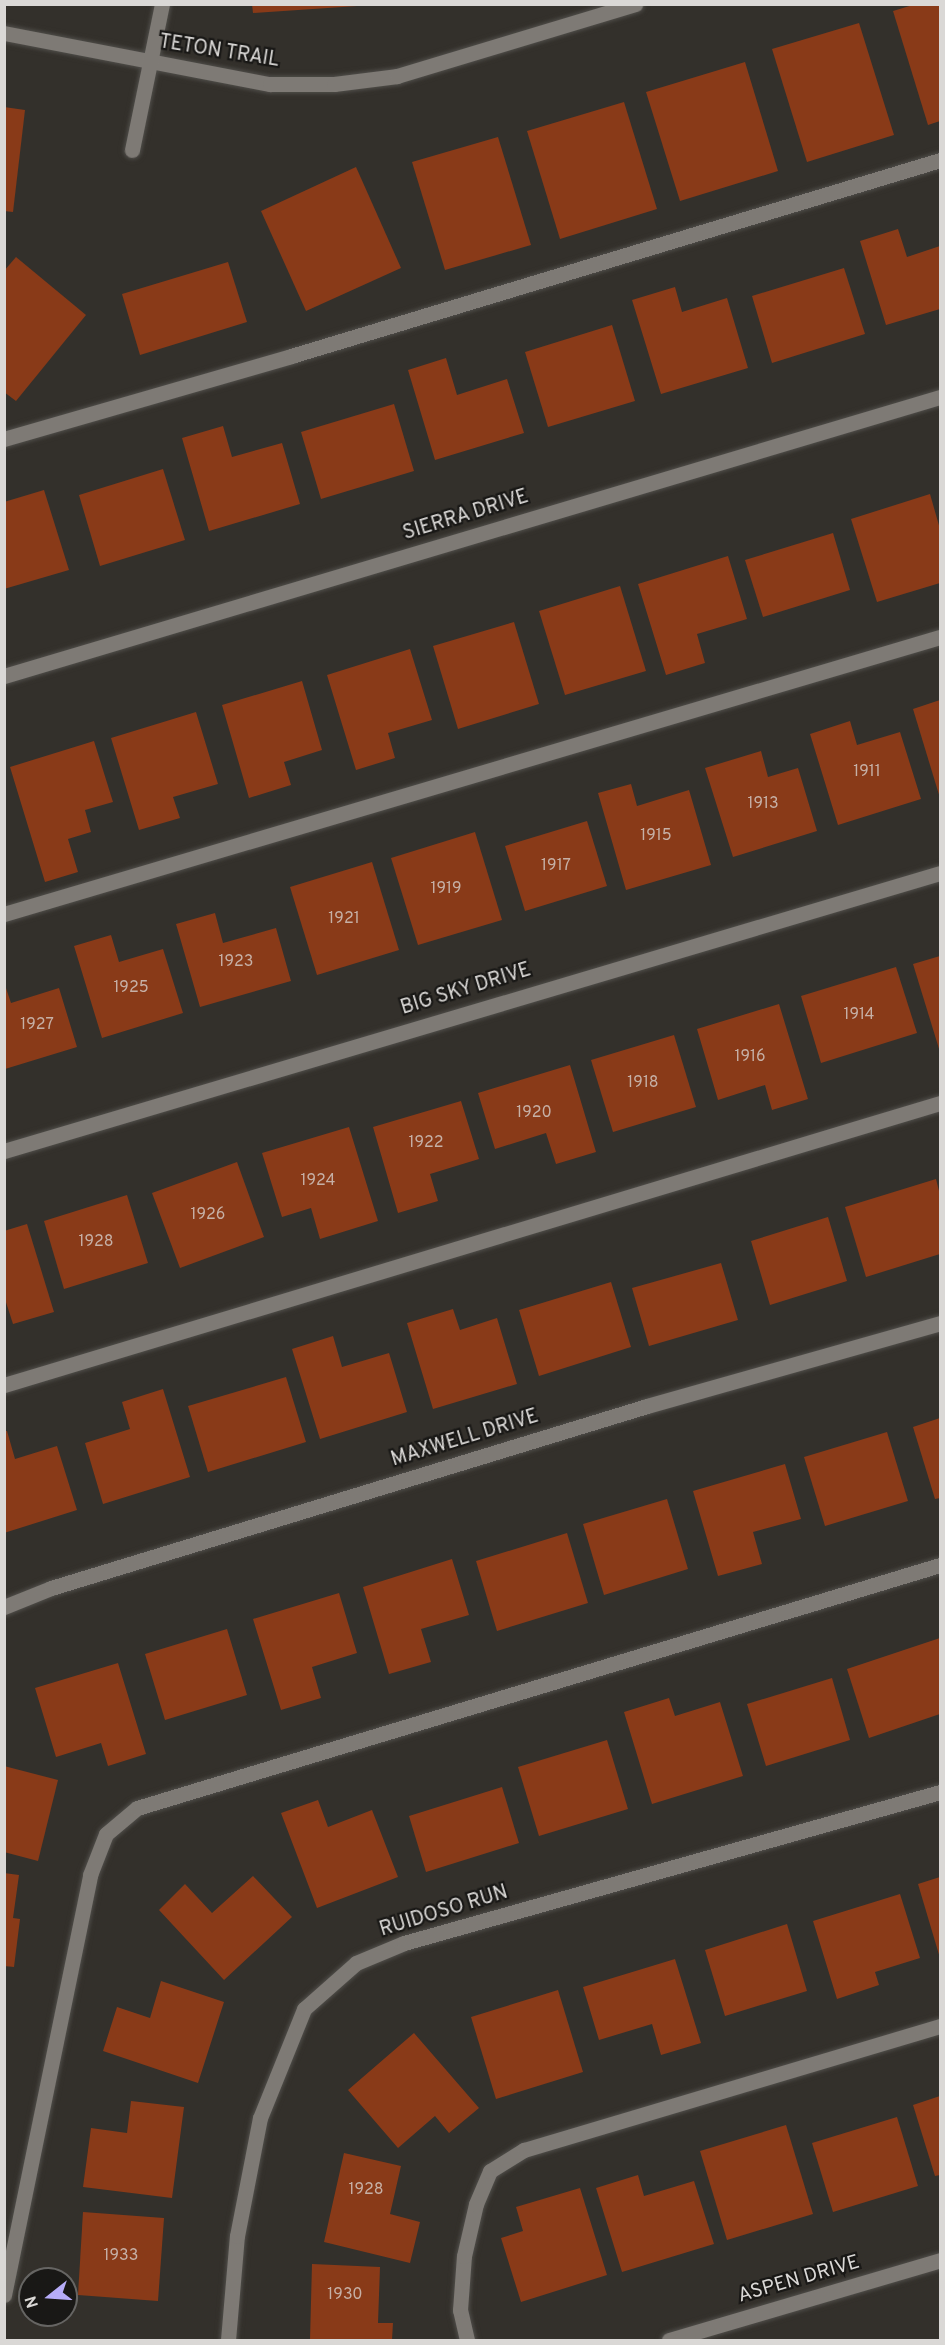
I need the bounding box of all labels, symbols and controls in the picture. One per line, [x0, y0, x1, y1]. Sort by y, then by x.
street label: TETON TRAIL [157, 31, 281, 73]
street label: SIERRA DRIVE [400, 485, 532, 547]
house number: 1911 [853, 762, 881, 782]
house number: 1913 [747, 794, 779, 814]
house number: 1915 [640, 826, 672, 846]
house number: 1917 [541, 856, 571, 876]
house number: 1919 [430, 879, 462, 899]
house number: 1921 [328, 909, 360, 929]
house number: 1923 [219, 952, 253, 972]
street label: BIG SKY DRIVE [398, 959, 534, 1021]
house number: 1925 [113, 978, 149, 998]
house number: 1914 [843, 1005, 875, 1025]
house number: 1927 [20, 1015, 54, 1035]
house number: 1916 [734, 1047, 766, 1067]
house number: 1918 [627, 1073, 659, 1093]
house number: 1920 [516, 1103, 552, 1123]
house number: 1922 [408, 1133, 444, 1153]
house number: 1924 [300, 1171, 336, 1191]
house number: 1926 [191, 1205, 225, 1225]
house number: 1928 [78, 1232, 114, 1252]
street label: MAXWELL DRIVE [388, 1405, 542, 1473]
street label: RUIDOSO RUN [377, 1881, 511, 1943]
house number: 1928 [348, 2180, 384, 2200]
house number: 1933 [104, 2246, 138, 2266]
street label: ASPEN DRIVE [735, 2251, 863, 2309]
north arrow [18, 2267, 78, 2327]
house number: 1930 [327, 2285, 363, 2305]
text: N [21, 2293, 44, 2310]

